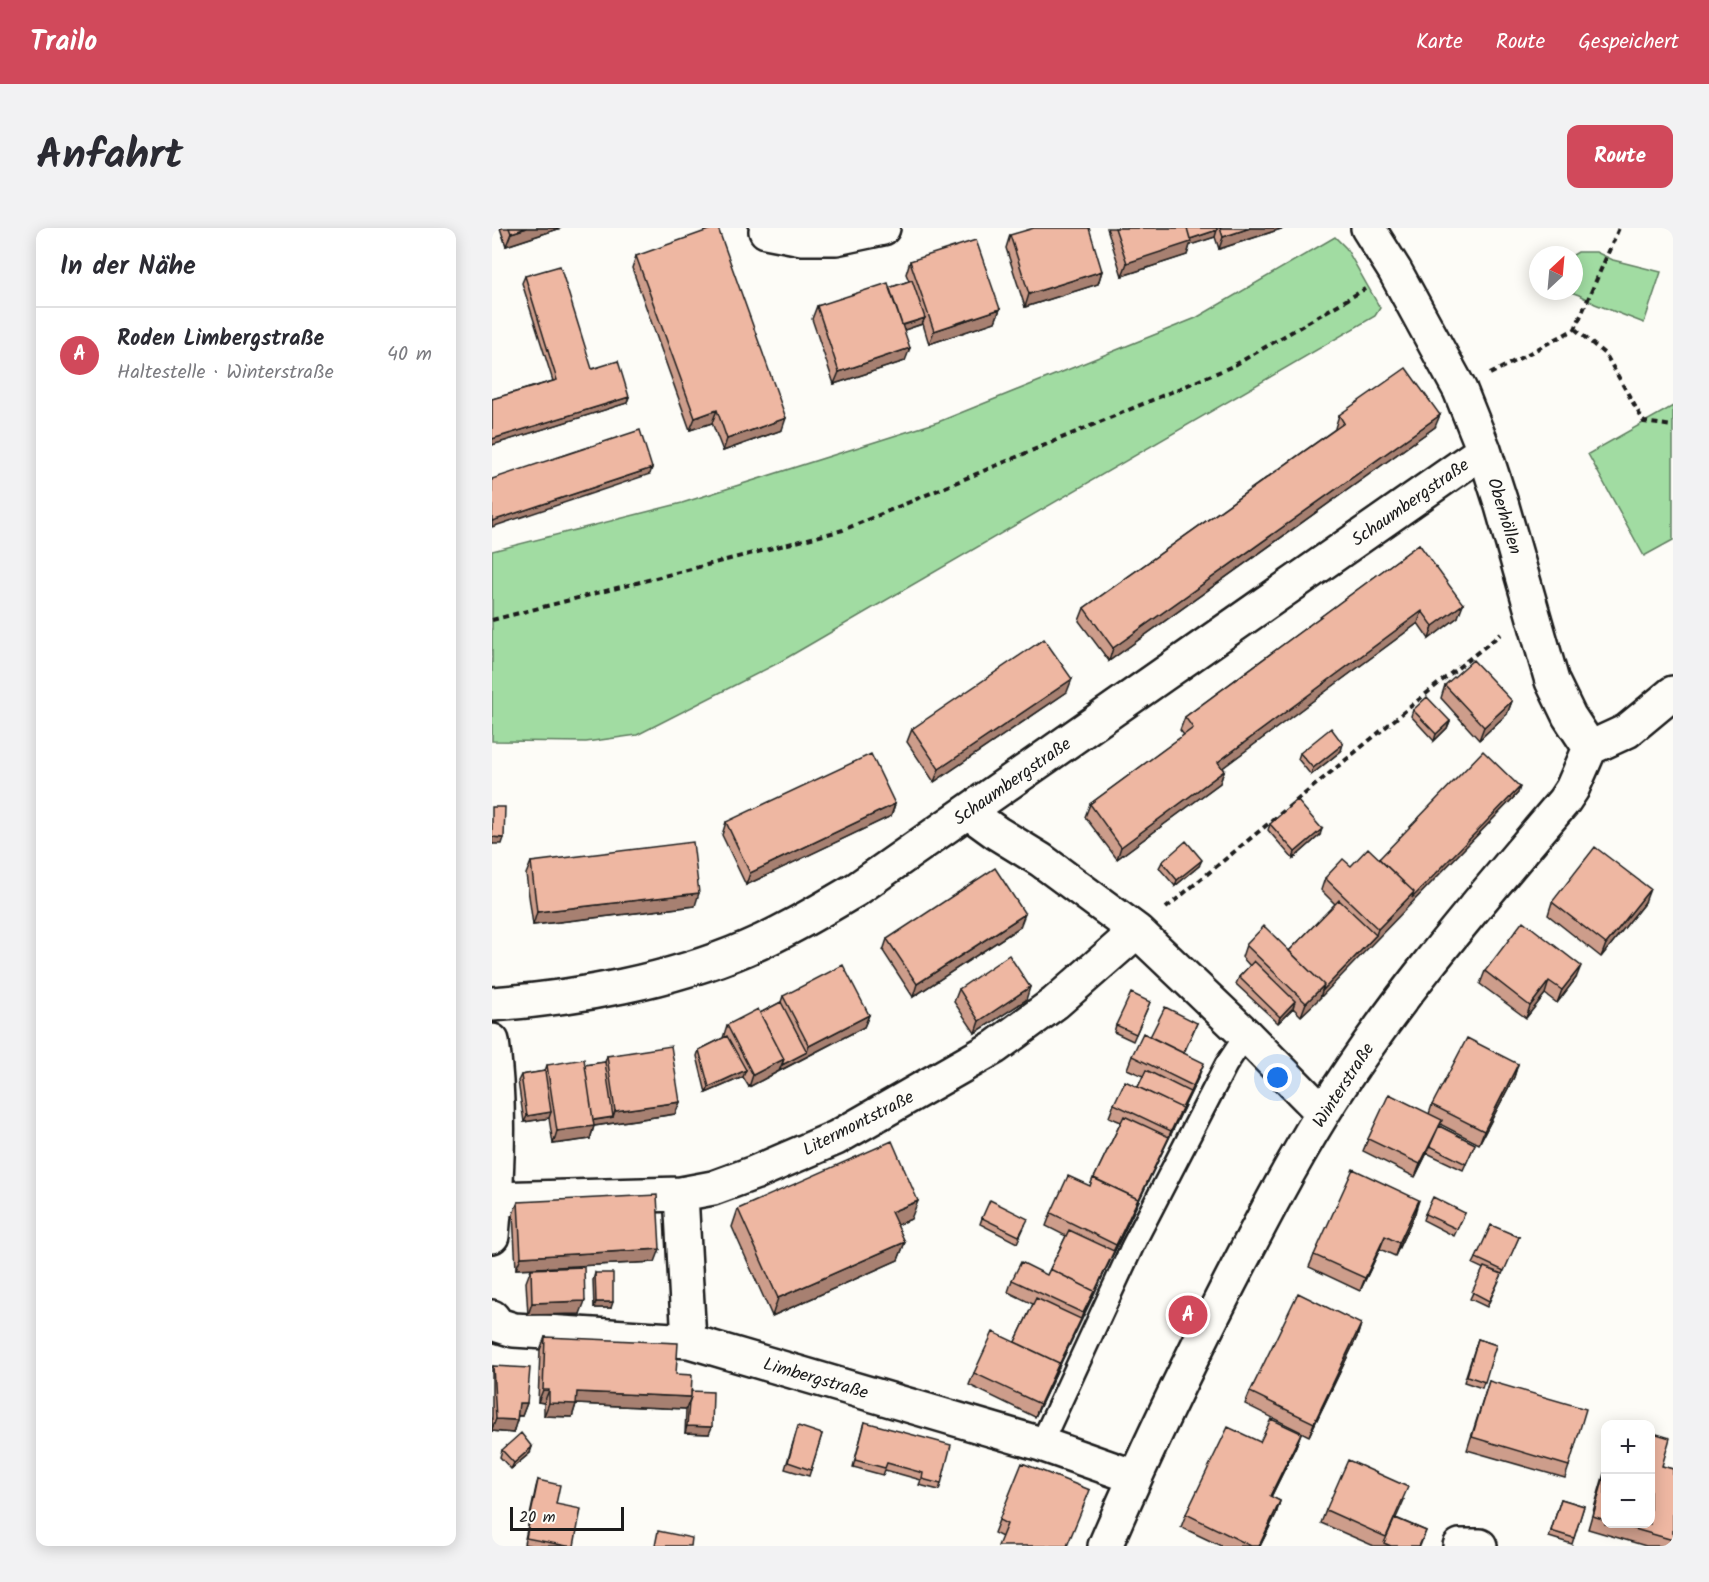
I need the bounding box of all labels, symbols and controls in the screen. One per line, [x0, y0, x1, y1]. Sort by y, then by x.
text: Trailo [30, 20, 97, 65]
text: Karte [1416, 26, 1463, 59]
text: Route [1496, 26, 1545, 59]
text: Gespeichert [1578, 26, 1679, 59]
text: Anfahrt [36, 123, 183, 190]
button: Route [1567, 125, 1673, 188]
text: In der Nähe [60, 246, 196, 288]
north arrow [1529, 246, 1583, 300]
text: Roden Limbergstraße [117, 322, 324, 357]
text: A [73, 339, 86, 371]
text: 40 m [387, 339, 432, 371]
text: Haltestelle · Winterstraße [117, 357, 334, 389]
street label: Schaumbergstraße [1346, 452, 1476, 555]
street label: Oberhöllen [1478, 474, 1529, 558]
street label: Schaumbergstraße [948, 731, 1078, 834]
street label: Winterstraße [1306, 1037, 1383, 1134]
your location [1263, 1063, 1292, 1092]
street label: Litermontstraße [798, 1084, 920, 1165]
pin: A [1168, 1292, 1208, 1338]
street label: Limbergstraße [760, 1351, 872, 1408]
map controls [1601, 1420, 1655, 1528]
button: + [1601, 1420, 1655, 1474]
button: − [1601, 1474, 1655, 1528]
scale bar [510, 1504, 624, 1532]
text: 20 m [519, 1505, 555, 1530]

